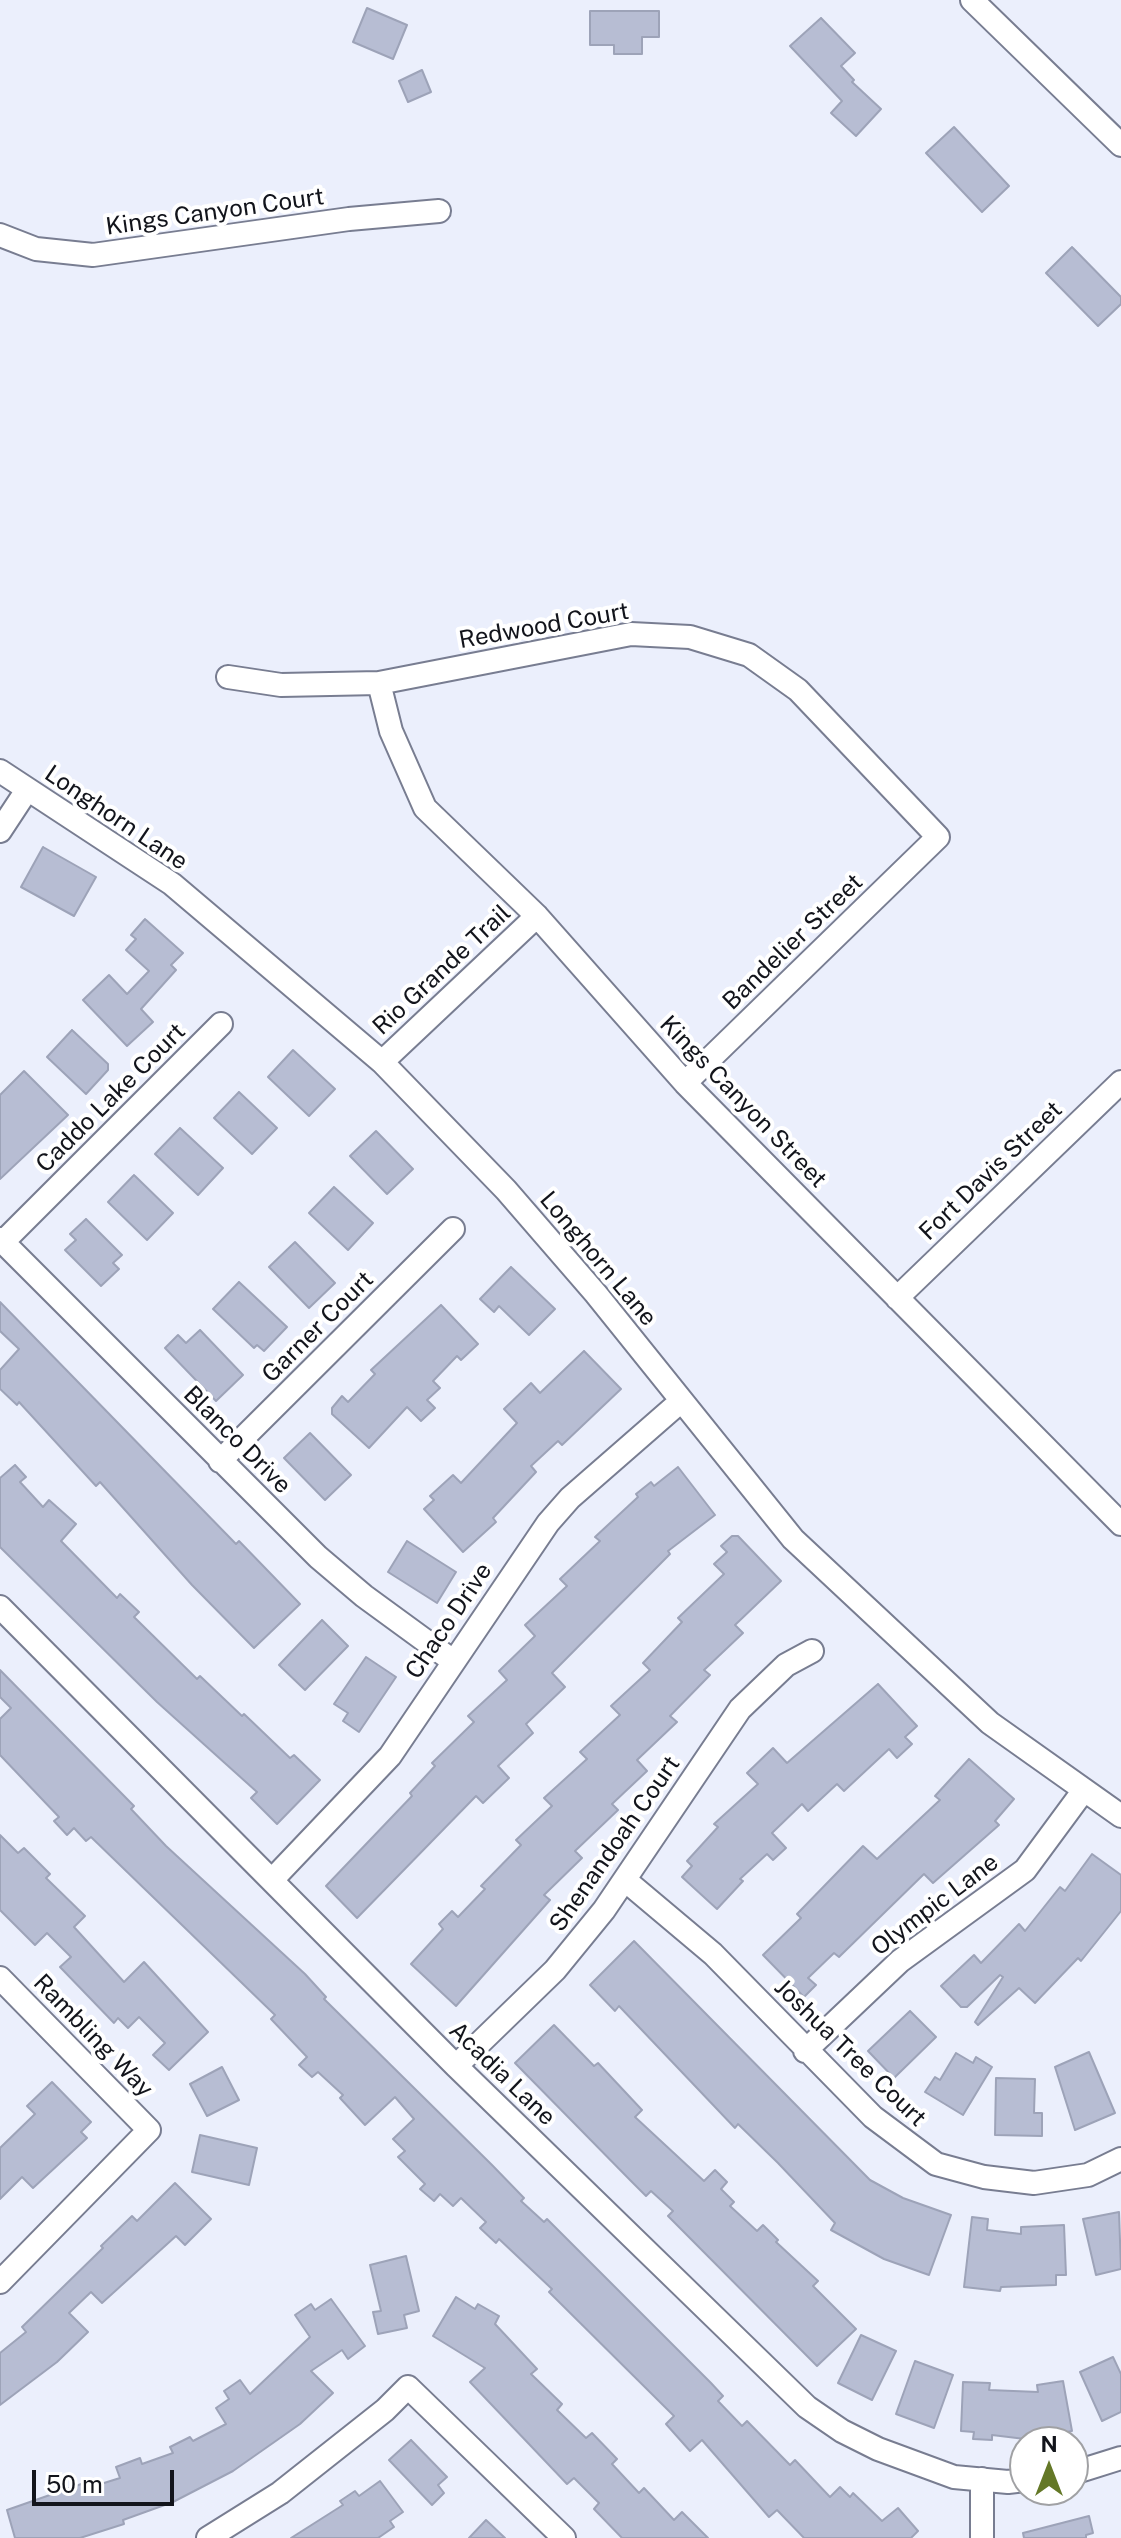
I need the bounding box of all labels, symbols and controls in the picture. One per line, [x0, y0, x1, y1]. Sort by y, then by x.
street label: Kings Canyon Court [104, 182, 326, 242]
street label: Redwood Court [457, 597, 631, 655]
street label: Longhorn Lane [39, 760, 193, 876]
street label: Bandelier Street [717, 868, 869, 1016]
street label: Rio Grande Trail [367, 899, 517, 1041]
street label: Kings Canyon Street [654, 1010, 832, 1194]
street label: Caddo Lake Court [30, 1017, 192, 1179]
street label: Fort Davis Street [914, 1096, 1068, 1246]
street label: Longhorn Lane [533, 1186, 663, 1332]
street label: Garner Court [256, 1265, 380, 1389]
street label: Blanco Drive [177, 1380, 297, 1500]
street label: Chaco Drive [400, 1558, 498, 1684]
street label: Shenandoah Court [544, 1751, 686, 1937]
street label: Olympic Lane [866, 1848, 1004, 1962]
street label: Rambling Way [27, 1969, 159, 2103]
street label: Joshua Tree Court [768, 1973, 932, 2133]
street label: Acadia Lane [443, 2016, 561, 2132]
north arrow [1009, 2426, 1089, 2506]
text: N [1040, 2431, 1058, 2457]
scale bar [36, 2454, 178, 2504]
text: 50 m [46, 2470, 103, 2498]

